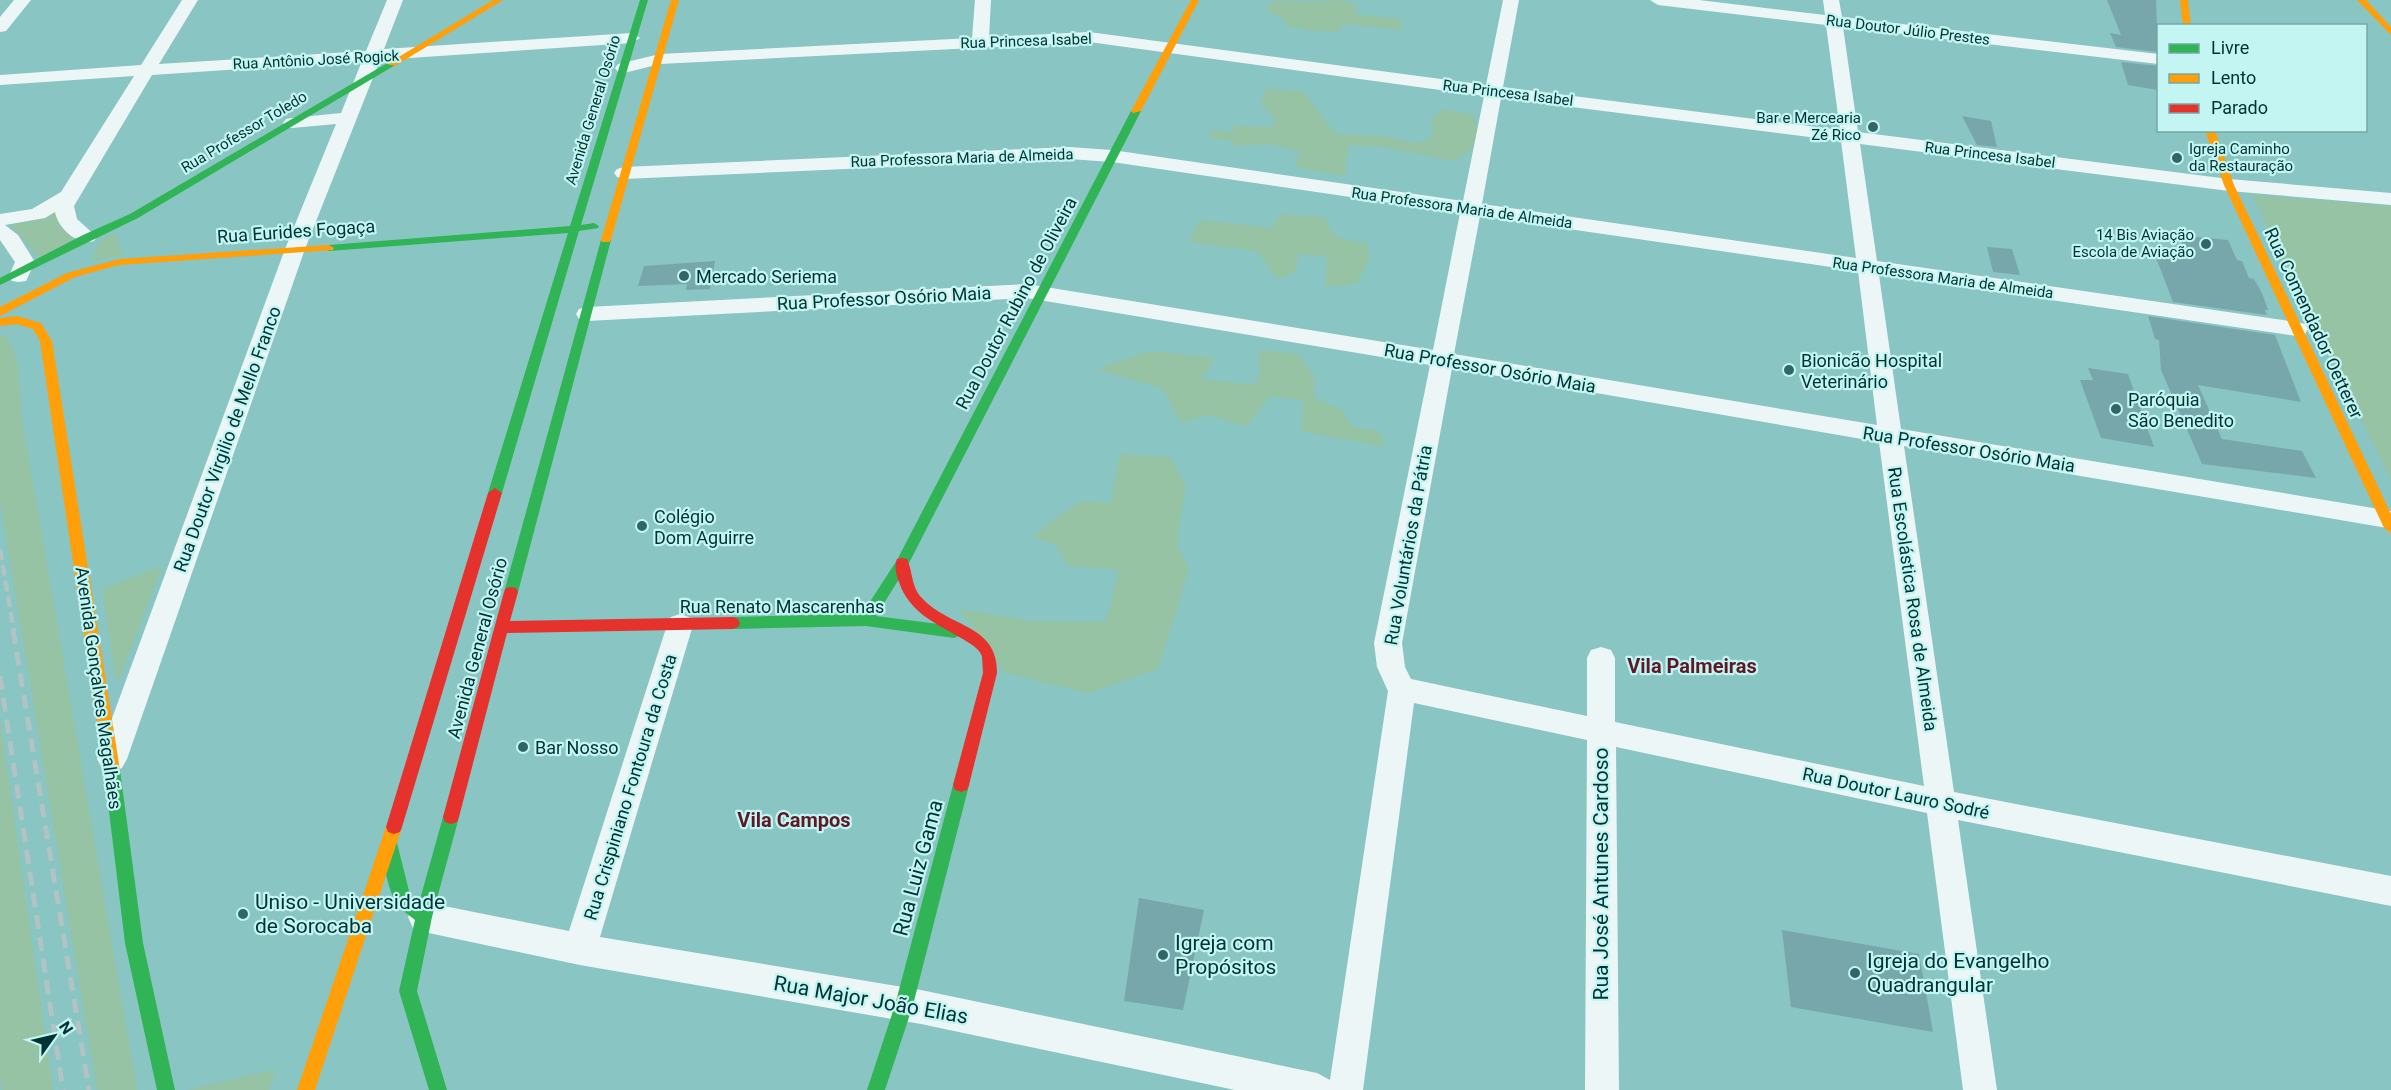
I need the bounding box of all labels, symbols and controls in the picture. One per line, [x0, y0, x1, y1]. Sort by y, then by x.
street label: Rua Doutor Júlio Prestes [1825, 11, 1991, 49]
legend [2157, 24, 2367, 132]
street label: Rua Princesa Isabel [960, 30, 1092, 52]
street label: Avenida General Osório [562, 33, 624, 187]
text: Livre [2211, 37, 2249, 58]
street label: Rua Antônio José Rogick [232, 47, 400, 73]
text: Lento [2211, 67, 2256, 88]
street label: Rua Princesa Isabel [1442, 76, 1574, 110]
street label: Rua Professor Toledo [178, 87, 310, 177]
text: Parado [2211, 97, 2268, 118]
place label: Bar e Mercearia Zé Rico [1756, 109, 1861, 144]
marker: Bar e Mercearia Zé Rico [1866, 120, 1880, 134]
street label: Rua Princesa Isabel [1924, 138, 2056, 172]
place label: Igreja Caminho da Restauração [2189, 140, 2293, 175]
street label: Rua Professora Maria de Almeida [850, 145, 1074, 171]
marker: Igreja Caminho da Restauração [2170, 151, 2184, 165]
street label: Rua Professora Maria de Almeida [1350, 184, 1574, 232]
street label: Rua Doutor Rubino de Oliveira [951, 193, 1081, 413]
street label: Rua Eurides Fogaça [216, 215, 376, 247]
street label: Rua Comendador Oetterer [2260, 224, 2368, 422]
place label: 14 Bis Aviação Escola de Aviação [2073, 226, 2194, 261]
marker: 14 Bis Aviação Escola de Aviação [2199, 237, 2213, 251]
street label: Rua Professora Maria de Almeida [1831, 254, 2055, 302]
place label: Mercado Seriema [696, 266, 837, 287]
marker: Mercado Seriema [677, 269, 691, 283]
street label: Rua Professor Osório Maia [776, 282, 992, 314]
street label: Rua Doutor Virgilio de Mello Franco [169, 303, 285, 575]
street label: Rua Professor Osório Maia [1382, 339, 1598, 397]
place label: Bionicão Hospital Veterinário [1801, 350, 1942, 392]
marker: Bionicão Hospital Veterinário [1782, 363, 1796, 377]
place label: Paróquia São Benedito [2128, 389, 2234, 431]
marker: Paróquia São Benedito [2109, 402, 2123, 416]
street label: Rua Professor Osório Maia [1861, 422, 2077, 476]
street label: Rua Voluntários da Pátria [1380, 443, 1436, 647]
street label: Rua Escolástica Rosa de Almeida [1884, 465, 1942, 733]
place label: Colégio Dom Aguirre [654, 506, 754, 548]
marker: Colégio Dom Aguirre [635, 519, 649, 533]
street label: Avenida General Osório [443, 555, 511, 741]
street label: Avenida Gonçalves Magalhães [72, 565, 126, 811]
street label: Rua Renato Mascarenhas [680, 596, 884, 617]
street label: Rua Crispiniano Fontoura da Costa [579, 651, 681, 923]
district label: Vila Palmeiras [1627, 654, 1757, 678]
place label: Bar Nosso [535, 737, 619, 758]
marker: Bar Nosso [516, 740, 530, 754]
street label: Rua José Antunes Cardoso [1589, 747, 1613, 1001]
street label: Rua Doutor Lauro Sodré [1801, 763, 1991, 823]
street label: Rua Luiz Gama [888, 797, 948, 939]
district label: Vila Campos [737, 808, 851, 832]
place label: Uniso - Universidade de Sorocaba [255, 890, 445, 938]
marker: Uniso - Universidade de Sorocaba [236, 907, 250, 921]
place label: Igreja com Propósitos [1175, 931, 1276, 979]
marker: Igreja com Propósitos [1156, 948, 1170, 962]
place label: Igreja do Evangelho Quadrangular [1867, 949, 2050, 997]
marker: Igreja do Evangelho Quadrangular [1848, 966, 1862, 980]
street label: Rua Major João Elias [772, 971, 970, 1029]
north arrow [24, 1006, 84, 1066]
text: N [55, 1018, 77, 1038]

